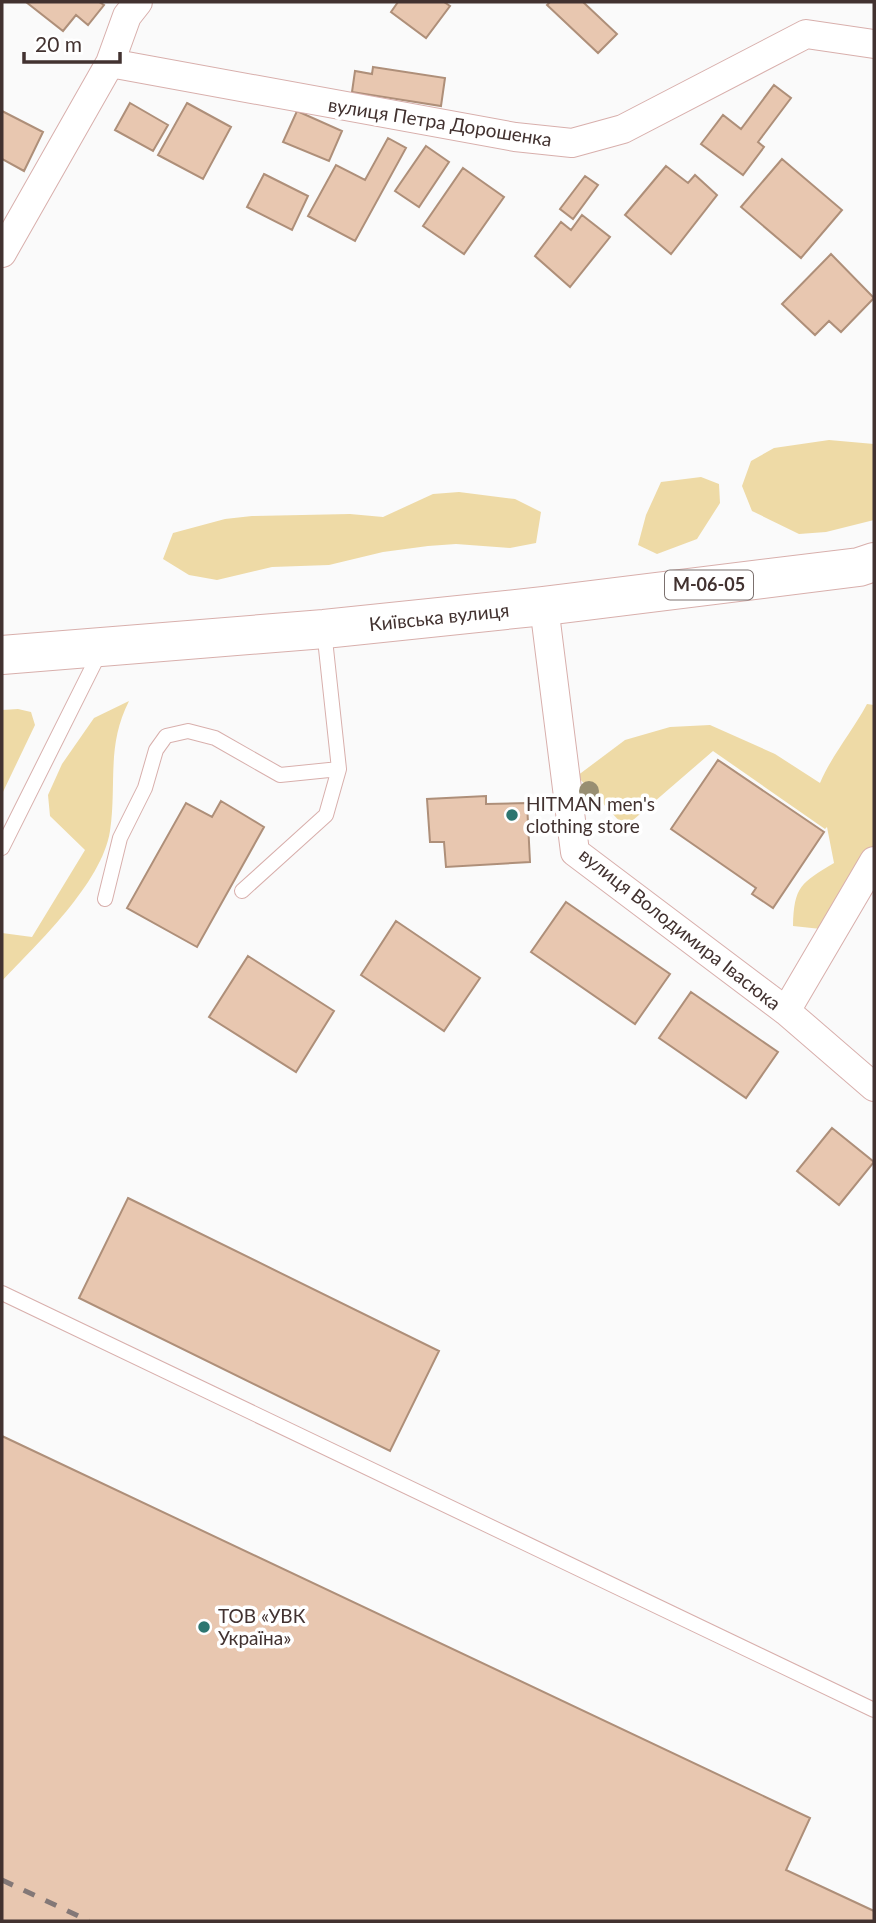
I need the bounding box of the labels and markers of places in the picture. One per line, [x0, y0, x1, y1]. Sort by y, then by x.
place label: HITMAN men's clothing store [526, 792, 655, 837]
marker: HITMAN men's clothing store [504, 807, 520, 823]
place label: ТОВ «УВК Україна» [218, 1604, 306, 1649]
marker: ТОВ «УВК Україна» [196, 1619, 212, 1635]

